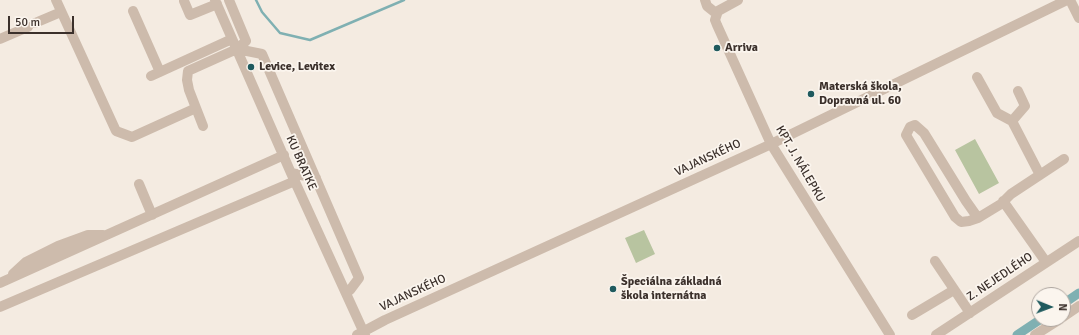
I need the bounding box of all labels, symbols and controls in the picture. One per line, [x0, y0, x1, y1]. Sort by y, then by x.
scale bar [10, 8, 76, 34]
text: 50 m [15, 15, 40, 30]
place label: Arriva [725, 41, 758, 55]
marker: Arriva [712, 43, 722, 53]
place label: Levice, Levitex [259, 60, 335, 74]
marker: Levice, Levitex [246, 62, 256, 72]
place label: Materská škola, Dopravná ul. 60 [819, 80, 902, 108]
marker: Materská škola, Dopravná ul. 60 [806, 89, 816, 99]
street label: KPT. J. NÁLEPKU [772, 123, 828, 205]
street label: KU BRATKE [282, 133, 320, 193]
street label: VAJANSKÉHO [673, 136, 743, 180]
street label: Z. NEJEDLÉHO [964, 250, 1036, 304]
street label: VAJANSKÉHO [378, 271, 448, 315]
place label: Špeciálna základná škola internátna [621, 275, 722, 303]
marker: Špeciálna základná škola internátna [608, 284, 618, 294]
north arrow [1031, 287, 1071, 327]
text: N [1056, 303, 1069, 311]

